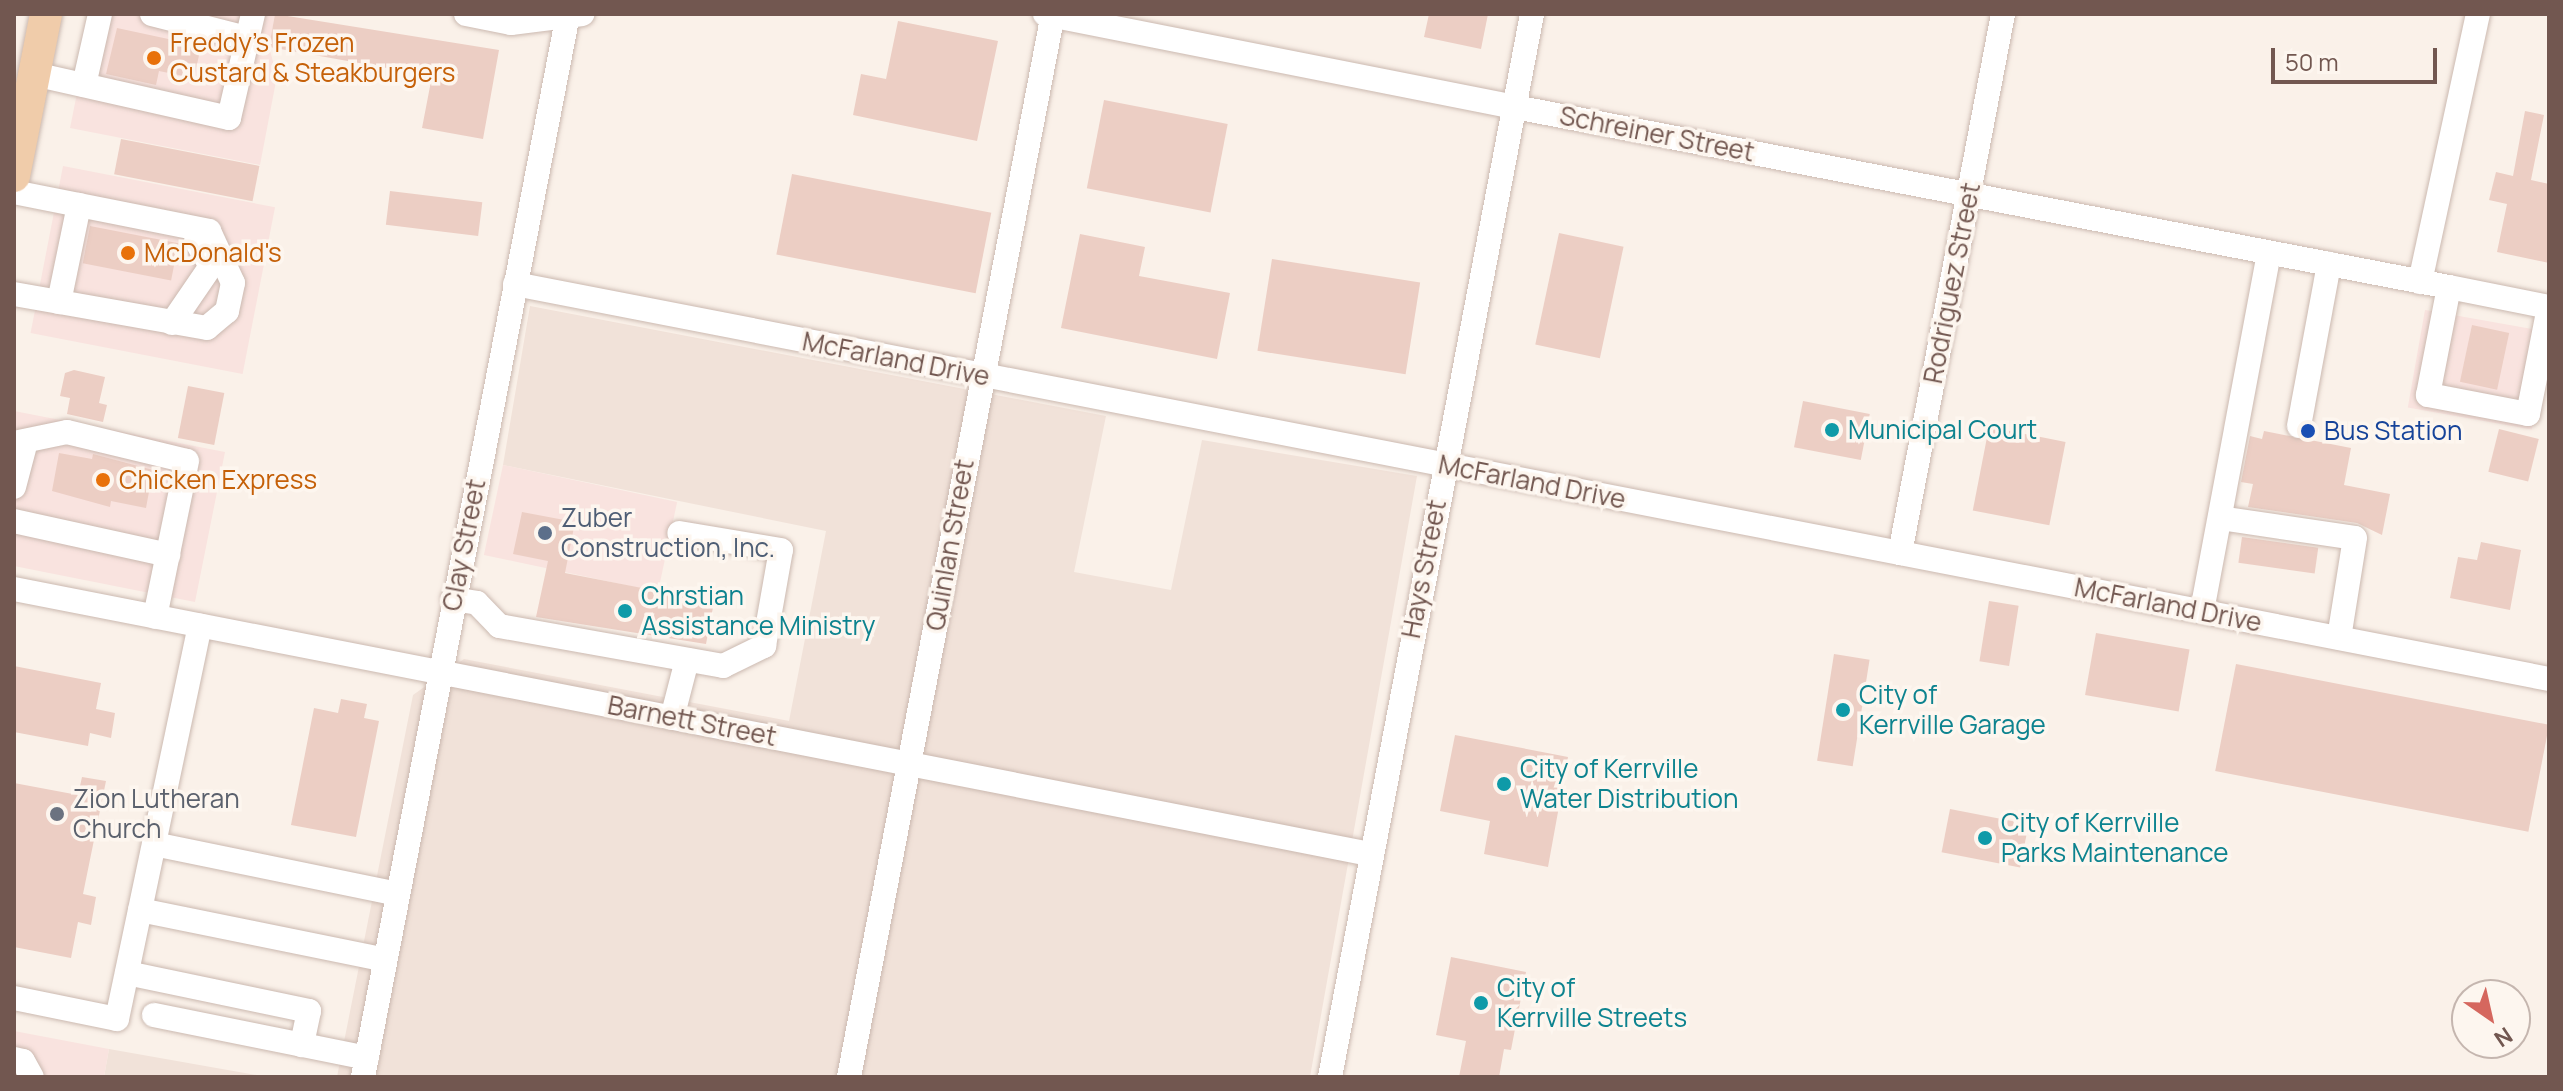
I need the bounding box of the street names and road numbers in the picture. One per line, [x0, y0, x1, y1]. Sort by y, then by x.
street label: Schreiner Street [1557, 100, 1757, 168]
street label: Rodriguez Street [1917, 180, 1987, 386]
street label: McFarland Drive [800, 326, 992, 392]
street label: McFarland Drive [1436, 449, 1628, 515]
street label: Quinlan Street [920, 457, 980, 633]
street label: Clay Street [436, 476, 492, 614]
street label: Hays Street [1395, 497, 1453, 641]
street label: McFarland Drive [2072, 572, 2264, 638]
street label: Barnett Street [605, 689, 779, 753]

